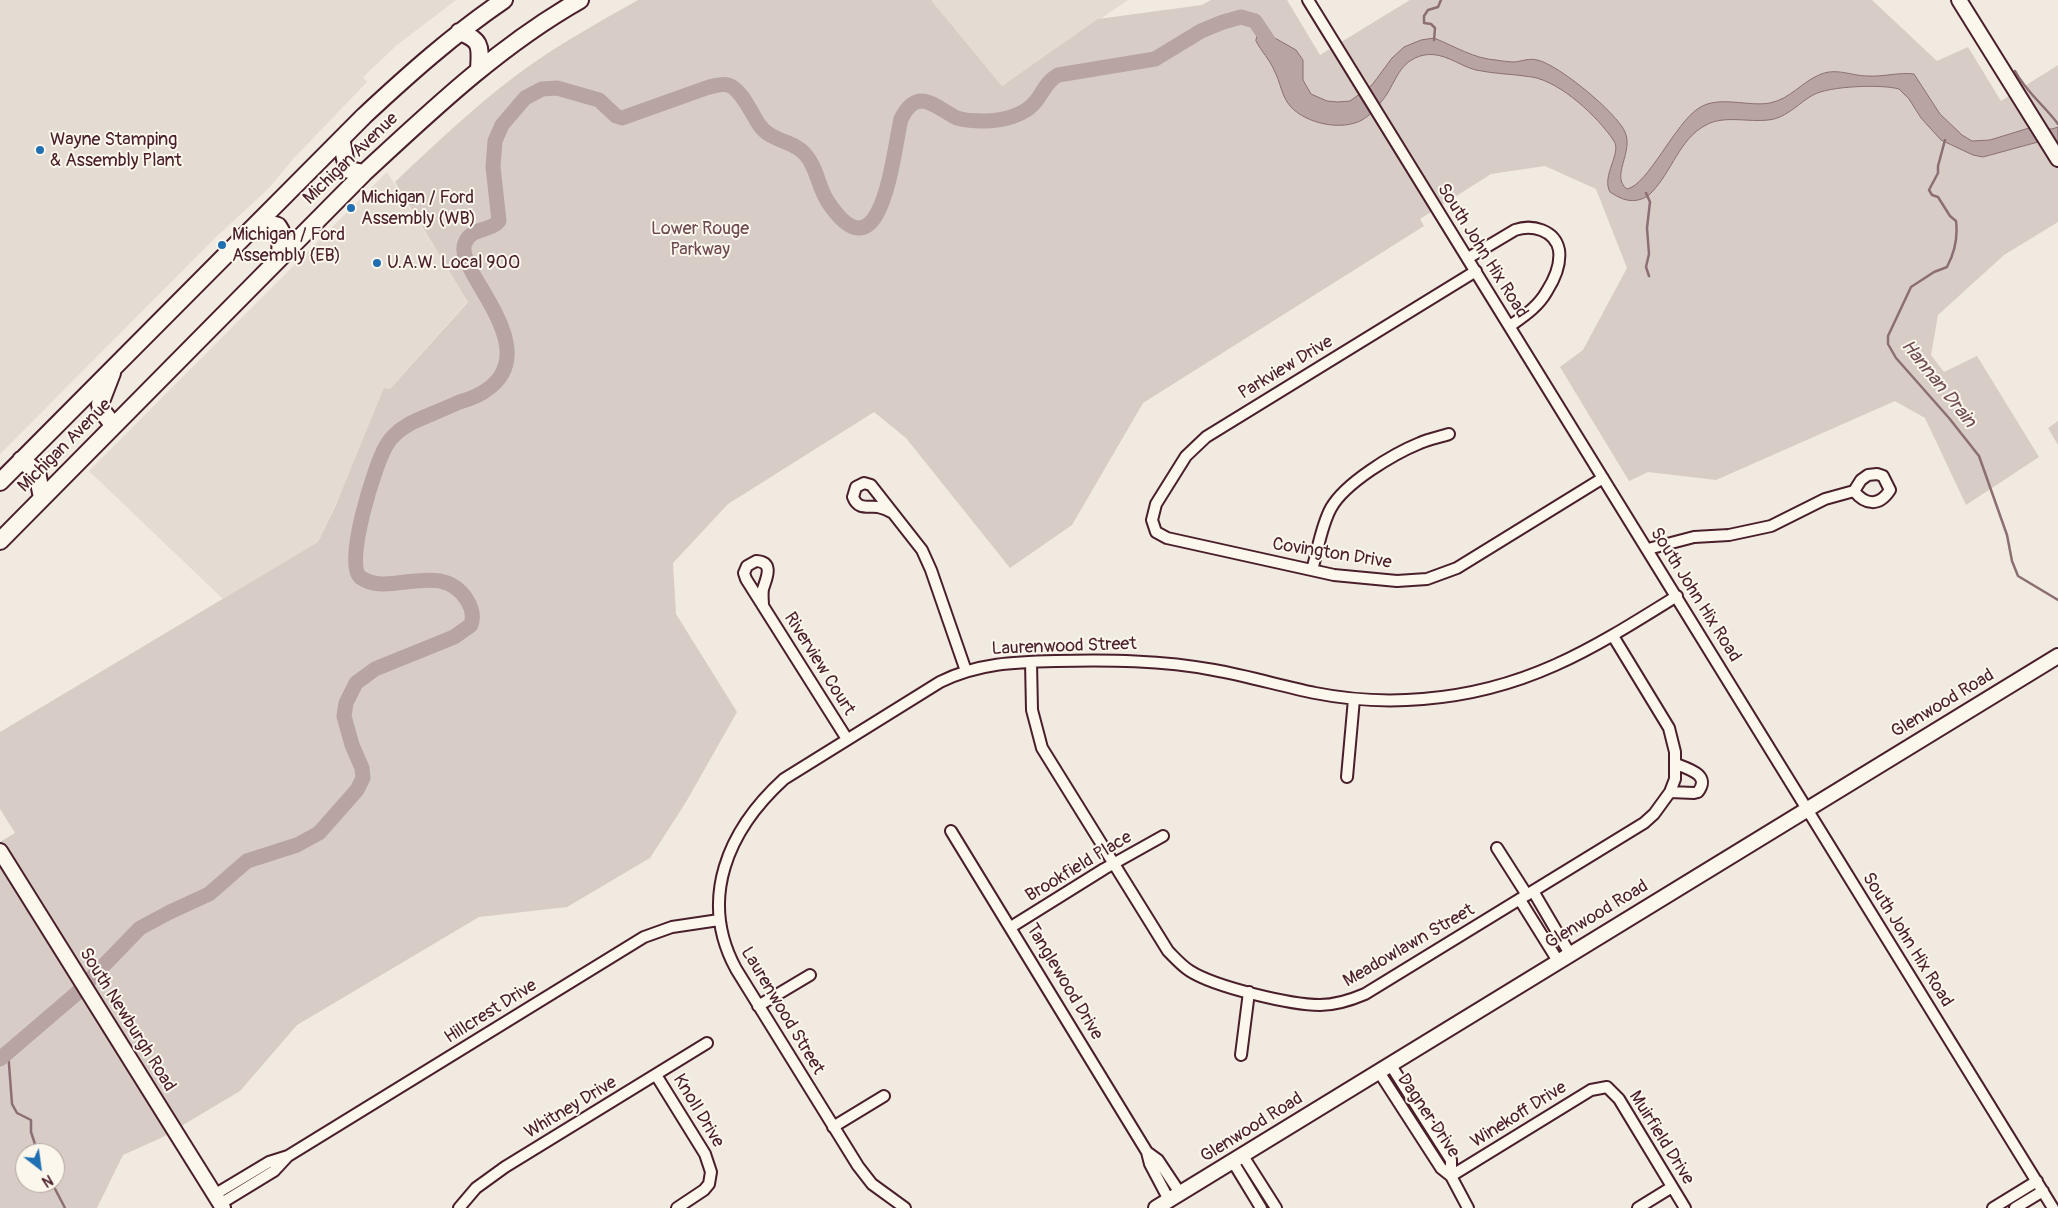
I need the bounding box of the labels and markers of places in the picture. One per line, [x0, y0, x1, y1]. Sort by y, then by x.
place label: Wayne Stamping & Assembly Plant [50, 129, 182, 172]
marker: Wayne Stamping & Assembly Plant [34, 144, 46, 156]
place label: Michigan / Ford Assembly (WB) [361, 187, 476, 230]
marker: Michigan / Ford Assembly (WB) [345, 202, 357, 214]
place label: Michigan / Ford Assembly (EB) [232, 224, 345, 266]
marker: Michigan / Ford Assembly (EB) [216, 239, 228, 251]
place label: U.A.W. Local 900 [387, 252, 520, 274]
marker: U.A.W. Local 900 [371, 257, 383, 269]

